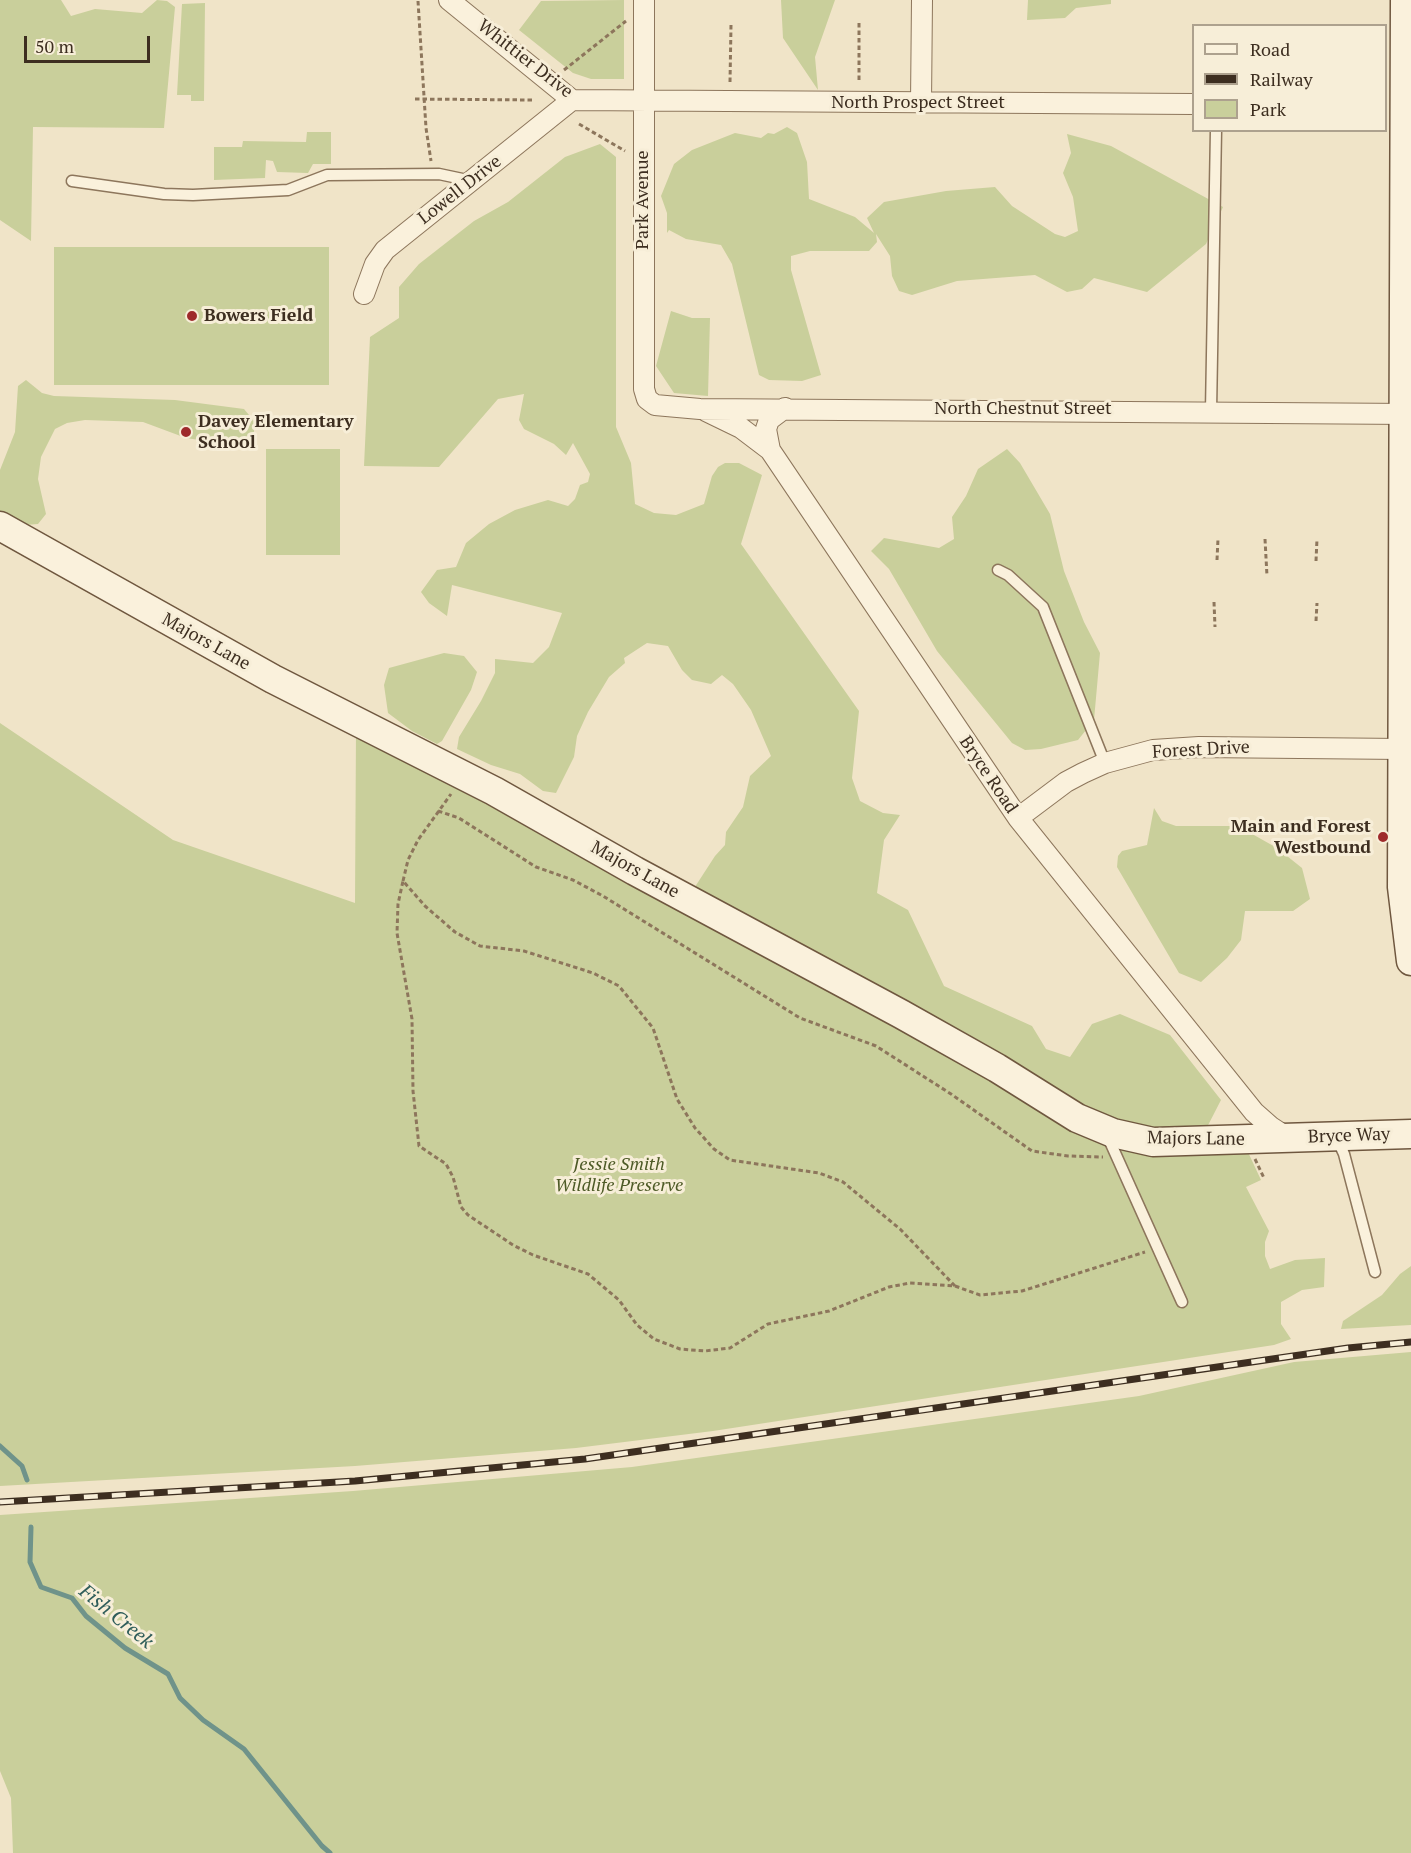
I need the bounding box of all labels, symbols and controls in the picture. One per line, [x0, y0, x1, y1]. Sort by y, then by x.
street label: Whittier Drive [473, 15, 577, 103]
scale bar [27, 24, 153, 62]
legend [1192, 24, 1387, 132]
text: 50 m [35, 34, 74, 58]
text: Road [1250, 37, 1290, 61]
text: Railway [1250, 67, 1313, 91]
street label: North Prospect Street [831, 92, 1005, 114]
text: Park [1250, 97, 1286, 121]
street label: Park Avenue [632, 150, 654, 250]
street label: Lowell Drive [414, 151, 506, 229]
place label: Bowers Field [204, 305, 313, 327]
marker: Bowers Field [185, 309, 199, 323]
street label: North Chestnut Street [934, 398, 1112, 420]
place label: Davey Elementary School [198, 411, 353, 454]
marker: Davey Elementary School [179, 425, 193, 439]
street label: Majors Lane [158, 609, 254, 675]
street label: Bryce Road [954, 732, 1022, 818]
street label: Forest Drive [1152, 737, 1250, 763]
place label: Main and Forest Westbound [1231, 816, 1371, 858]
marker: Main and Forest Westbound [1376, 830, 1390, 844]
street label: Majors Lane [587, 837, 683, 903]
street label: Bryce Way [1307, 1124, 1391, 1148]
street label: Majors Lane [1147, 1127, 1245, 1151]
park label: Jessie Smith Wildlife Preserve [555, 1154, 683, 1196]
water label: Fish Creek [74, 1580, 158, 1654]

